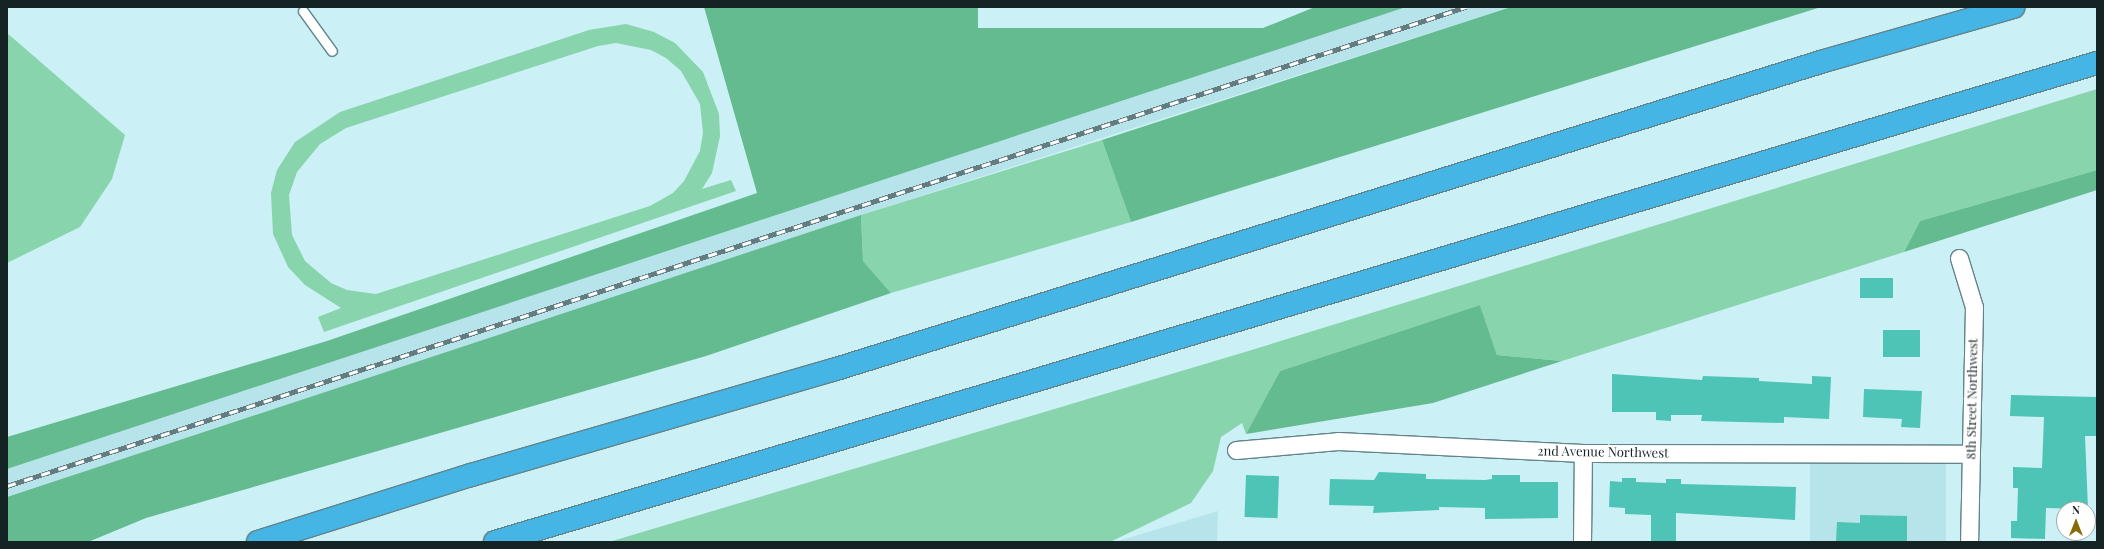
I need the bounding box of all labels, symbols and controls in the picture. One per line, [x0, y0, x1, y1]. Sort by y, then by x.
street label: 8th Street Northwest [1963, 338, 1981, 460]
street label: 2nd Avenue Northwest [1537, 443, 1669, 461]
north arrow [2056, 501, 2096, 541]
text: N [2072, 502, 2080, 517]

